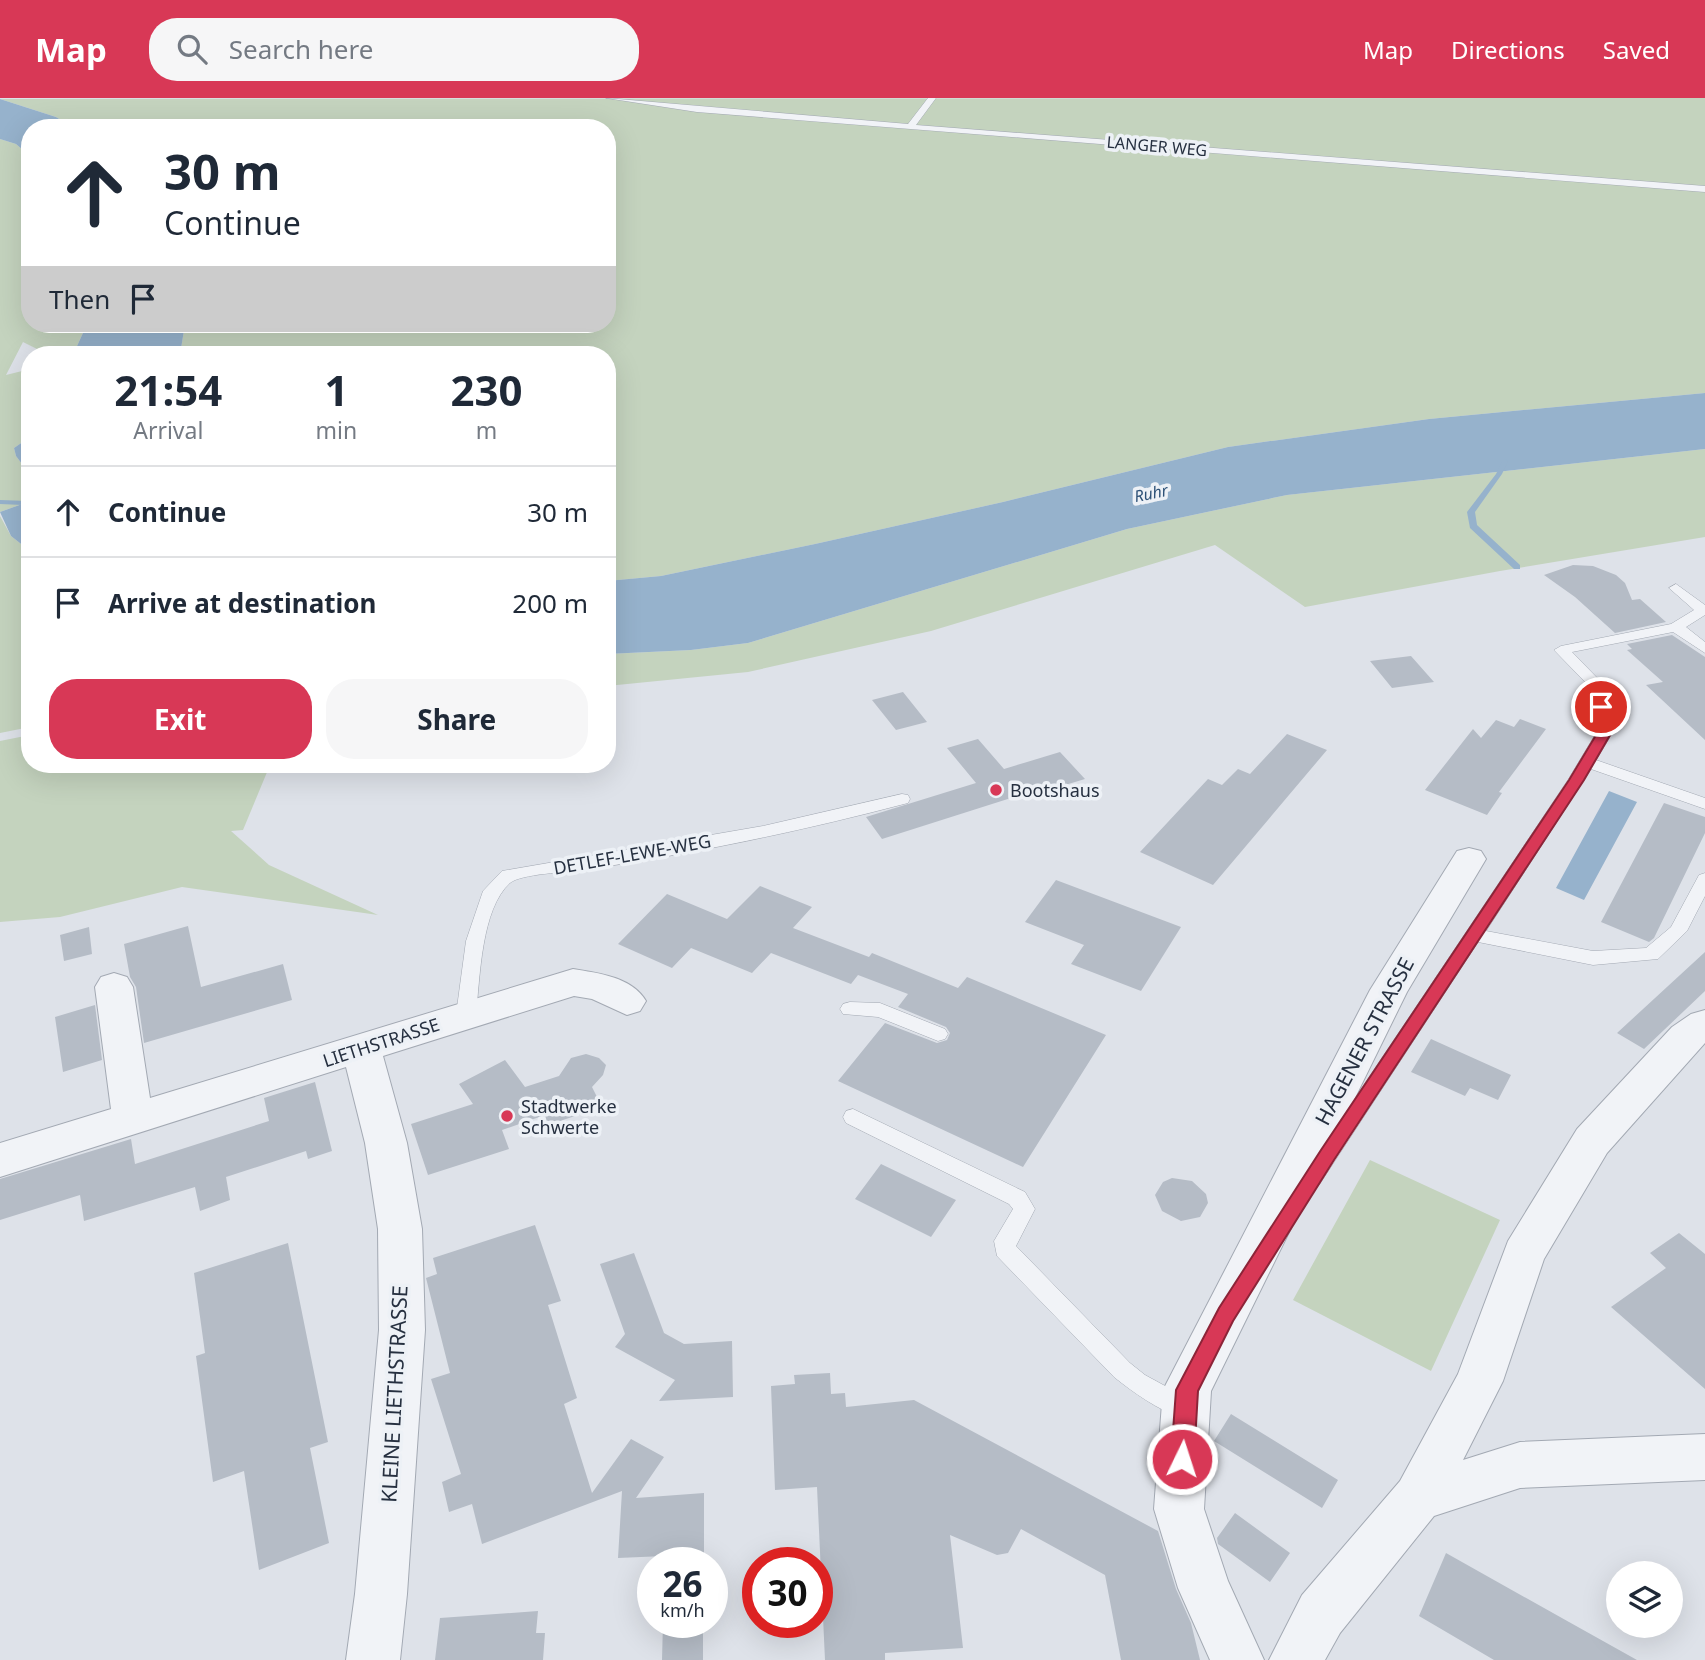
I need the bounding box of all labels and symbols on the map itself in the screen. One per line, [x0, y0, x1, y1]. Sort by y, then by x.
street label: LANGER WEG [1106, 131, 1208, 161]
water label: Ruhr [1132, 479, 1170, 507]
pin [1571, 677, 1631, 737]
place label: Bootshaus [1010, 778, 1100, 802]
marker: Bootshaus [988, 782, 1004, 798]
street label: DETLEF-LEWE-WEG [551, 828, 713, 880]
street label: HAGENER STRASSE [1308, 952, 1420, 1130]
street label: LIETHSTRASSE [320, 1012, 442, 1072]
place label: Stadtwerke Schwerte [521, 1094, 617, 1139]
marker: Stadtwerke Schwerte [499, 1108, 515, 1124]
street label: KLEINE LIETHSTRASSE [374, 1285, 414, 1503]
position arrow [1145, 1422, 1219, 1496]
speed limit sign: 30 [742, 1547, 833, 1638]

